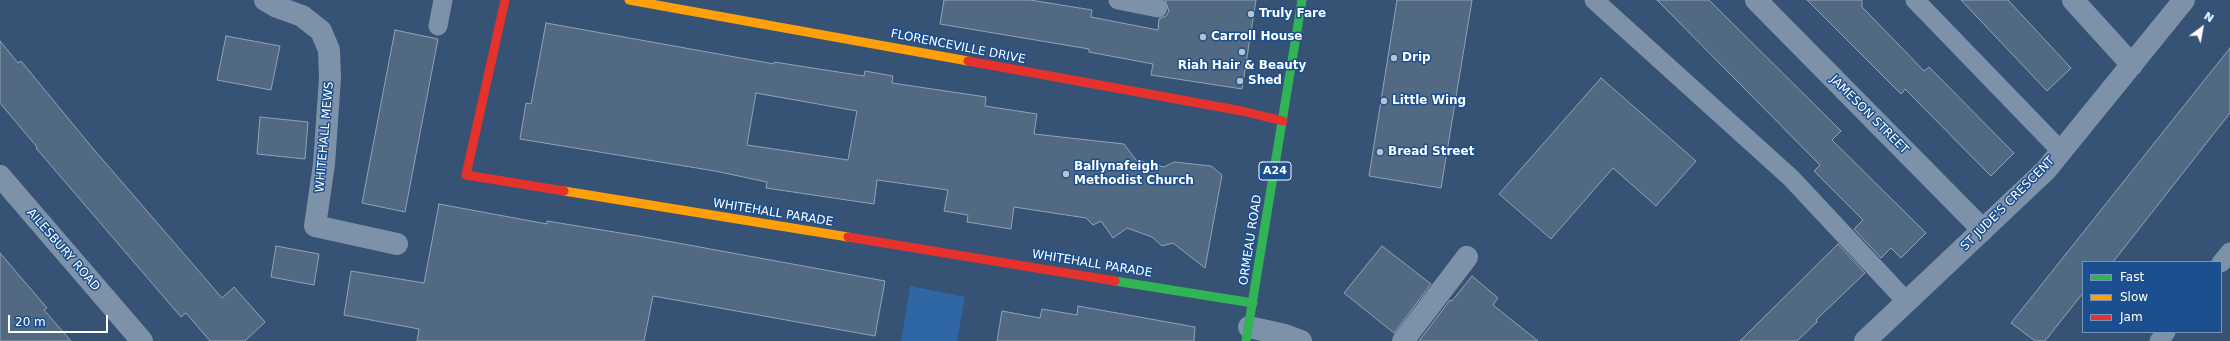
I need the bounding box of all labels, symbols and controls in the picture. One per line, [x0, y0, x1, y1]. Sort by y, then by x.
place label: Truly Fare [1259, 7, 1326, 21]
north arrow [2182, 8, 2222, 48]
marker: Truly Fare [1246, 9, 1256, 19]
text: N [2201, 9, 2216, 25]
street label: FLORENCEVILLE DRIVE [889, 27, 1027, 67]
place label: Carroll House [1211, 30, 1302, 44]
marker: Carroll House [1198, 32, 1208, 42]
marker: Riah Hair & Beauty [1237, 47, 1247, 57]
place label: Drip [1402, 51, 1431, 65]
marker: Drip [1389, 53, 1399, 63]
place label: Riah Hair & Beauty [1178, 59, 1306, 73]
street label: JAMESON STREET [1827, 73, 1911, 157]
place label: Shed [1248, 74, 1282, 88]
marker: Shed [1235, 76, 1245, 86]
street label: WHITEHALL MEWS [313, 81, 337, 193]
place label: Little Wing [1392, 94, 1466, 108]
marker: Little Wing [1379, 96, 1389, 106]
place label: Bread Street [1388, 145, 1474, 159]
marker: Bread Street [1375, 147, 1385, 157]
street label: ST JUDE'S CRESCENT [1958, 154, 2058, 254]
place label: Ballynafeigh Methodist Church [1074, 160, 1194, 188]
road number: A24 [1259, 162, 1291, 180]
marker: Ballynafeigh Methodist Church [1061, 169, 1071, 179]
street label: ORMEAU ROAD [1237, 194, 1265, 286]
street label: WHITEHALL PARADE [712, 196, 834, 230]
street label: AILESBURY ROAD [23, 206, 103, 294]
street label: WHITEHALL PARADE [1031, 247, 1153, 281]
legend [2082, 261, 2222, 333]
text: Fast [2120, 270, 2144, 284]
text: Slow [2120, 290, 2148, 304]
scale bar [10, 307, 110, 333]
text: Jam [2120, 310, 2143, 324]
text: 20 m [15, 315, 46, 329]

